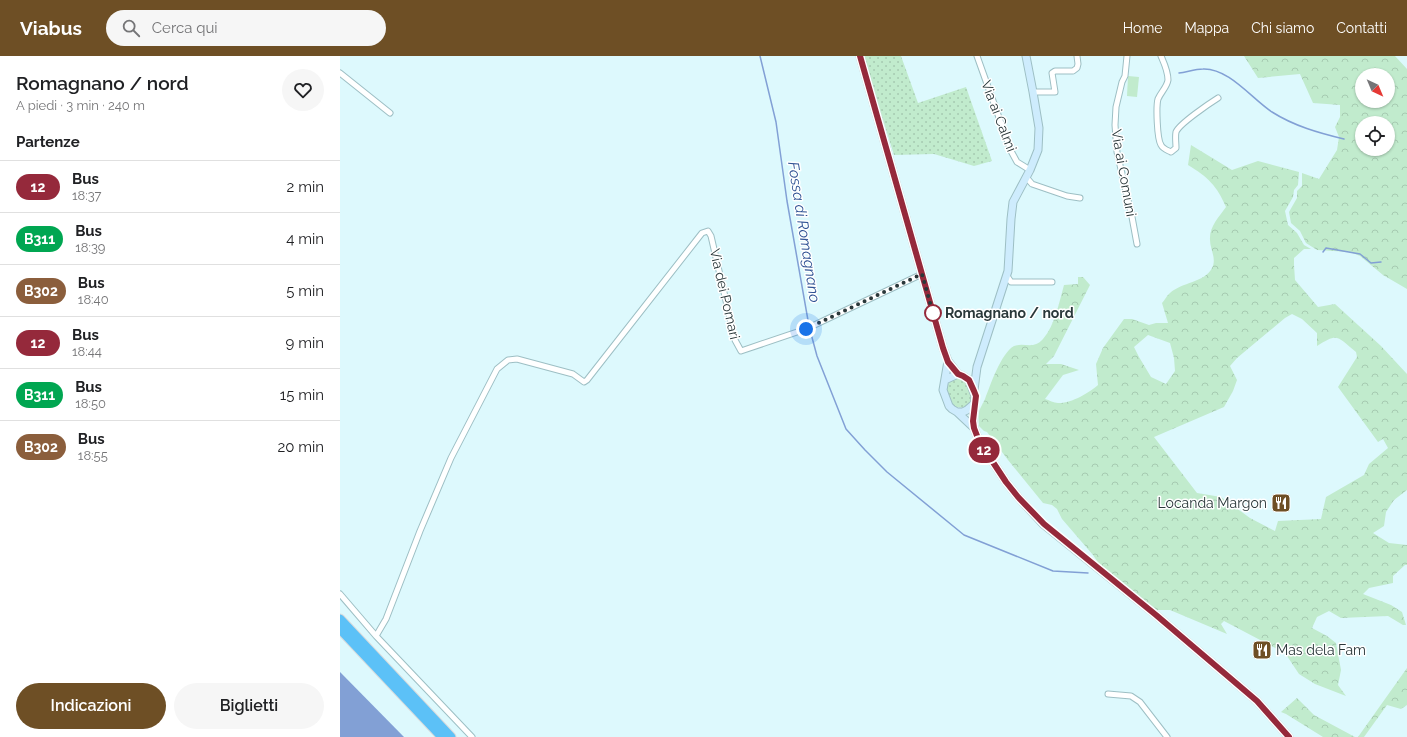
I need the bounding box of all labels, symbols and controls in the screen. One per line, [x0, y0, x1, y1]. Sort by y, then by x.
search box [106, 10, 386, 46]
text: Viabus [20, 17, 82, 39]
icon: search [120, 17, 142, 39]
text: Cerca qui [152, 19, 218, 37]
text: Home [1123, 20, 1162, 36]
text: Mappa [1184, 20, 1229, 36]
text: Chi siamo [1251, 20, 1314, 36]
text: Contatti [1336, 20, 1387, 36]
north arrow [1355, 68, 1395, 108]
map controls [1355, 68, 1395, 156]
button: heart [282, 69, 324, 111]
text: Romagnano / nord [16, 72, 189, 94]
street label: Via ai Calmi [978, 78, 1020, 154]
text: A piedi · 3 min · 240 m [16, 98, 145, 113]
button: locate [1355, 116, 1395, 156]
street label: Via ai Comuni [1108, 128, 1140, 218]
text: Partenze [16, 133, 80, 151]
water label: Fossa di Romagnano [784, 160, 824, 304]
text: Bus [72, 170, 99, 188]
text: 2 min [287, 178, 324, 196]
text: 12 [31, 179, 45, 195]
text: 18:37 [72, 188, 102, 203]
text: Bus [75, 222, 102, 240]
text: 4 min [286, 230, 324, 248]
text: B311 [24, 231, 55, 247]
text: 18:39 [75, 240, 105, 255]
street label: Via dei Pomari [707, 247, 743, 341]
text: Bus [78, 274, 105, 292]
text: 5 min [286, 282, 324, 300]
text: B302 [24, 283, 58, 299]
text: 18:40 [78, 292, 109, 307]
marker: Romagnano / nord [924, 304, 942, 322]
place label: Romagnano / nord [945, 305, 1074, 321]
your location [796, 319, 816, 339]
text: Bus [72, 326, 99, 344]
text: 9 min [286, 334, 324, 352]
text: 12 [31, 335, 45, 351]
text: 18:44 [72, 344, 102, 359]
text: Bus [75, 378, 102, 396]
text: 15 min [280, 386, 324, 404]
text: B311 [24, 387, 55, 403]
text: 18:50 [75, 396, 106, 411]
text: Bus [78, 430, 105, 448]
line badge: 12 [966, 437, 1002, 463]
text: 20 min [277, 438, 324, 456]
text: B302 [24, 439, 58, 455]
text: 12 [977, 442, 991, 458]
text: 18:55 [78, 448, 108, 463]
restaurant icon: Locanda Margon [1270, 492, 1292, 514]
place label: Locanda Margon [1158, 495, 1267, 511]
restaurant icon: Mas dela Fam [1251, 639, 1273, 661]
place label: Mas dela Fam [1276, 642, 1366, 658]
button: Indicazioni [16, 683, 166, 729]
button: Biglietti [174, 683, 324, 729]

